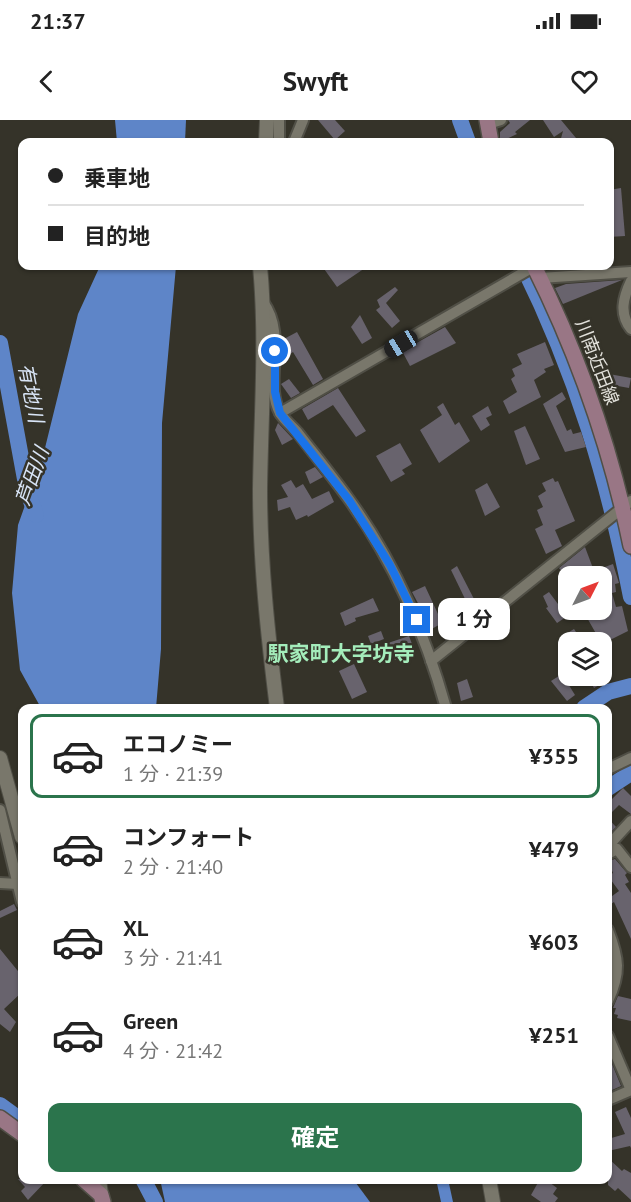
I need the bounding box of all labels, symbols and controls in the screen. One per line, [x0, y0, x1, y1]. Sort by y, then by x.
text: 21:37 [30, 7, 86, 35]
text: Swyft [283, 64, 348, 98]
icon: back [30, 65, 63, 98]
icon: heart [568, 65, 601, 98]
text: 乗車地 [84, 164, 150, 192]
text: 目的地 [84, 222, 150, 250]
street label: 川南近田線 [571, 316, 624, 408]
car [381, 327, 421, 361]
route start [261, 337, 288, 364]
water label: 有地川 [13, 361, 50, 427]
water label: 芦田川 [10, 441, 55, 509]
north arrow [558, 566, 612, 620]
map controls [558, 566, 612, 686]
callout: 1 分 [438, 599, 510, 641]
route end [403, 606, 430, 633]
text: 1 分 [456, 606, 492, 632]
button: layers [558, 632, 612, 686]
district label: 駅家町大字坊寺 [268, 640, 415, 667]
icon: car [51, 729, 105, 783]
text: エコノミー [123, 730, 233, 758]
text: ¥355 [529, 742, 579, 770]
text: 1 分 · 21:39 [123, 761, 223, 787]
icon: car [51, 822, 105, 876]
text: コンフォート [123, 823, 254, 851]
text: ¥479 [529, 835, 579, 863]
text: 2 分 · 21:40 [123, 854, 223, 880]
text: XL [123, 914, 148, 942]
icon: car [51, 915, 105, 969]
text: ¥603 [529, 928, 579, 956]
text: 3 分 · 21:41 [123, 945, 223, 971]
text: Green [123, 1007, 178, 1035]
icon: car [51, 1008, 105, 1062]
text: ¥251 [529, 1021, 579, 1049]
text: 4 分 · 21:42 [123, 1038, 223, 1064]
button: 確定 [48, 1103, 582, 1172]

